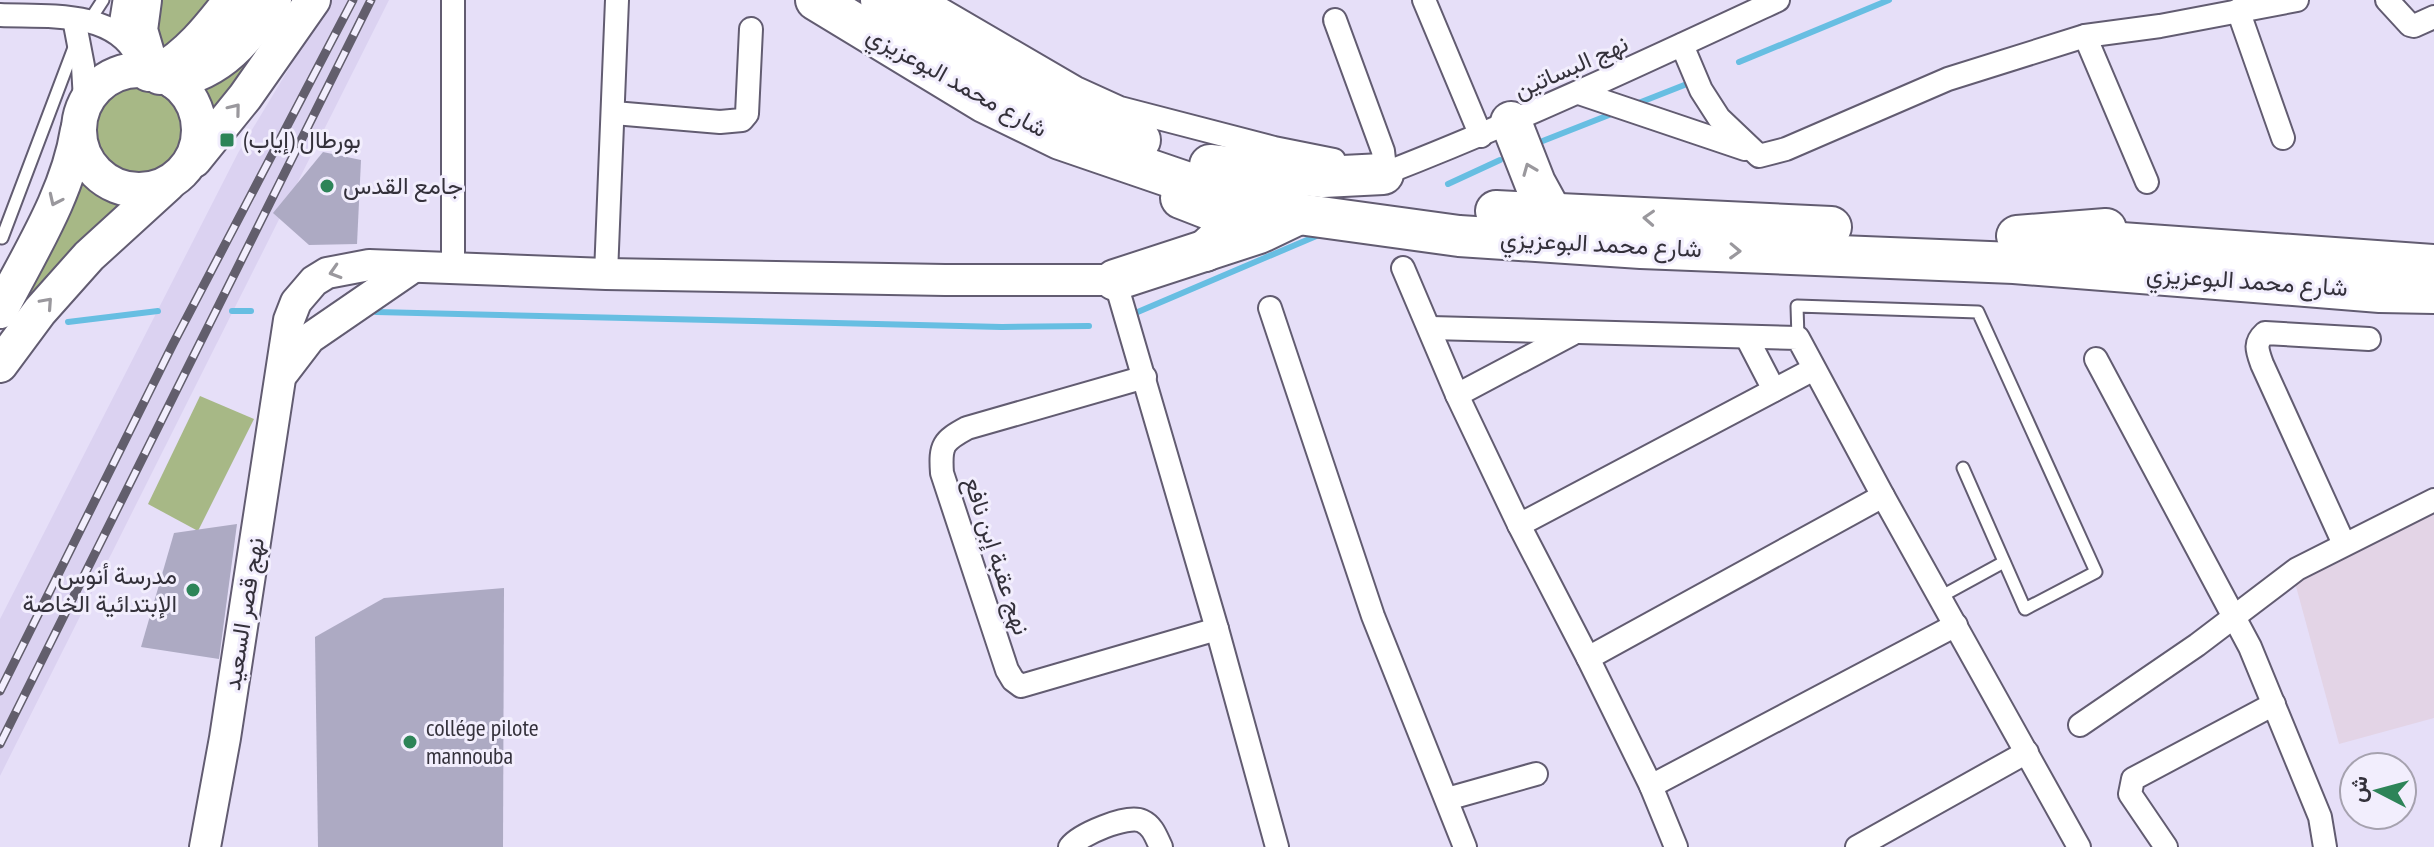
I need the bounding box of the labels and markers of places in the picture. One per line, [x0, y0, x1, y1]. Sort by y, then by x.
place label: بورطال (إياب) [243, 124, 361, 155]
marker: بورطال (إياب) [218, 131, 236, 149]
place label: جامع القدس [343, 170, 463, 203]
marker: جامع القدس [318, 177, 336, 195]
place label: مدرسة أنوس الإبتدائية الخاصة [23, 560, 177, 619]
marker: مدرسة أنوس الإبتدائية الخاصة [184, 581, 202, 599]
place label: collége pilote mannouba [426, 712, 539, 771]
marker: collége pilote mannouba [401, 733, 419, 751]

